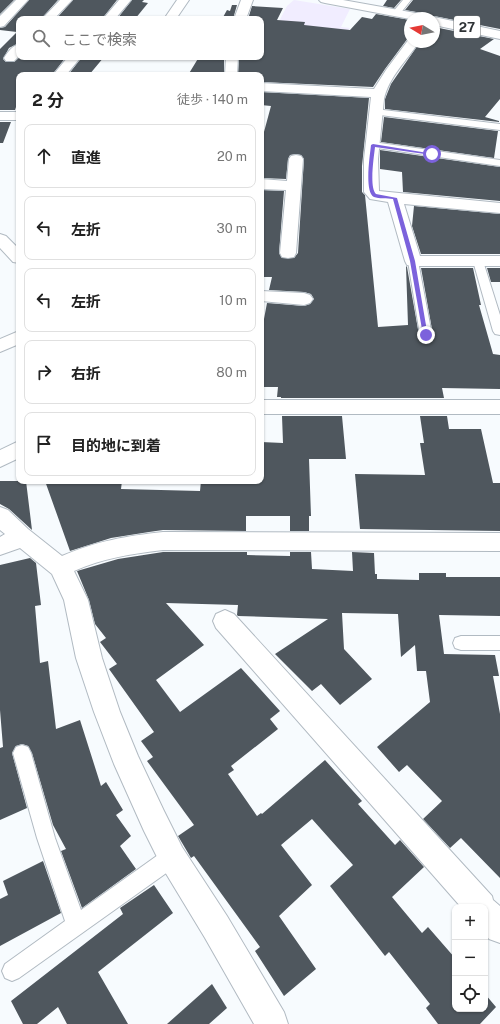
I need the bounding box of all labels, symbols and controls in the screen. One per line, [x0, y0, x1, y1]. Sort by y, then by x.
north arrow [404, 12, 440, 48]
search box [16, 16, 264, 60]
road number: 27 [454, 16, 480, 38]
icon: search [30, 27, 52, 49]
text: ここで検索 [62, 31, 137, 48]
text: 2 分 [32, 90, 64, 110]
text: 徒歩 · 140 m [177, 92, 248, 107]
icon: ahead [33, 145, 55, 167]
route start [423, 145, 441, 163]
text: 直進 [71, 149, 101, 166]
text: 20 m [217, 149, 247, 164]
icon: left [33, 217, 55, 239]
text: 左折 [71, 221, 101, 238]
text: 30 m [217, 221, 247, 236]
icon: left [33, 289, 55, 311]
text: 左折 [71, 293, 101, 310]
text: 10 m [219, 293, 247, 308]
route end [417, 326, 435, 344]
icon: right [33, 361, 55, 383]
text: 右折 [71, 365, 101, 382]
text: 80 m [216, 365, 247, 380]
icon: arrive [33, 433, 55, 455]
text: 目的地に到着 [71, 437, 161, 454]
map controls [452, 904, 488, 1012]
button: + [452, 904, 488, 940]
button: − [452, 940, 488, 976]
button: locate [452, 976, 488, 1012]

